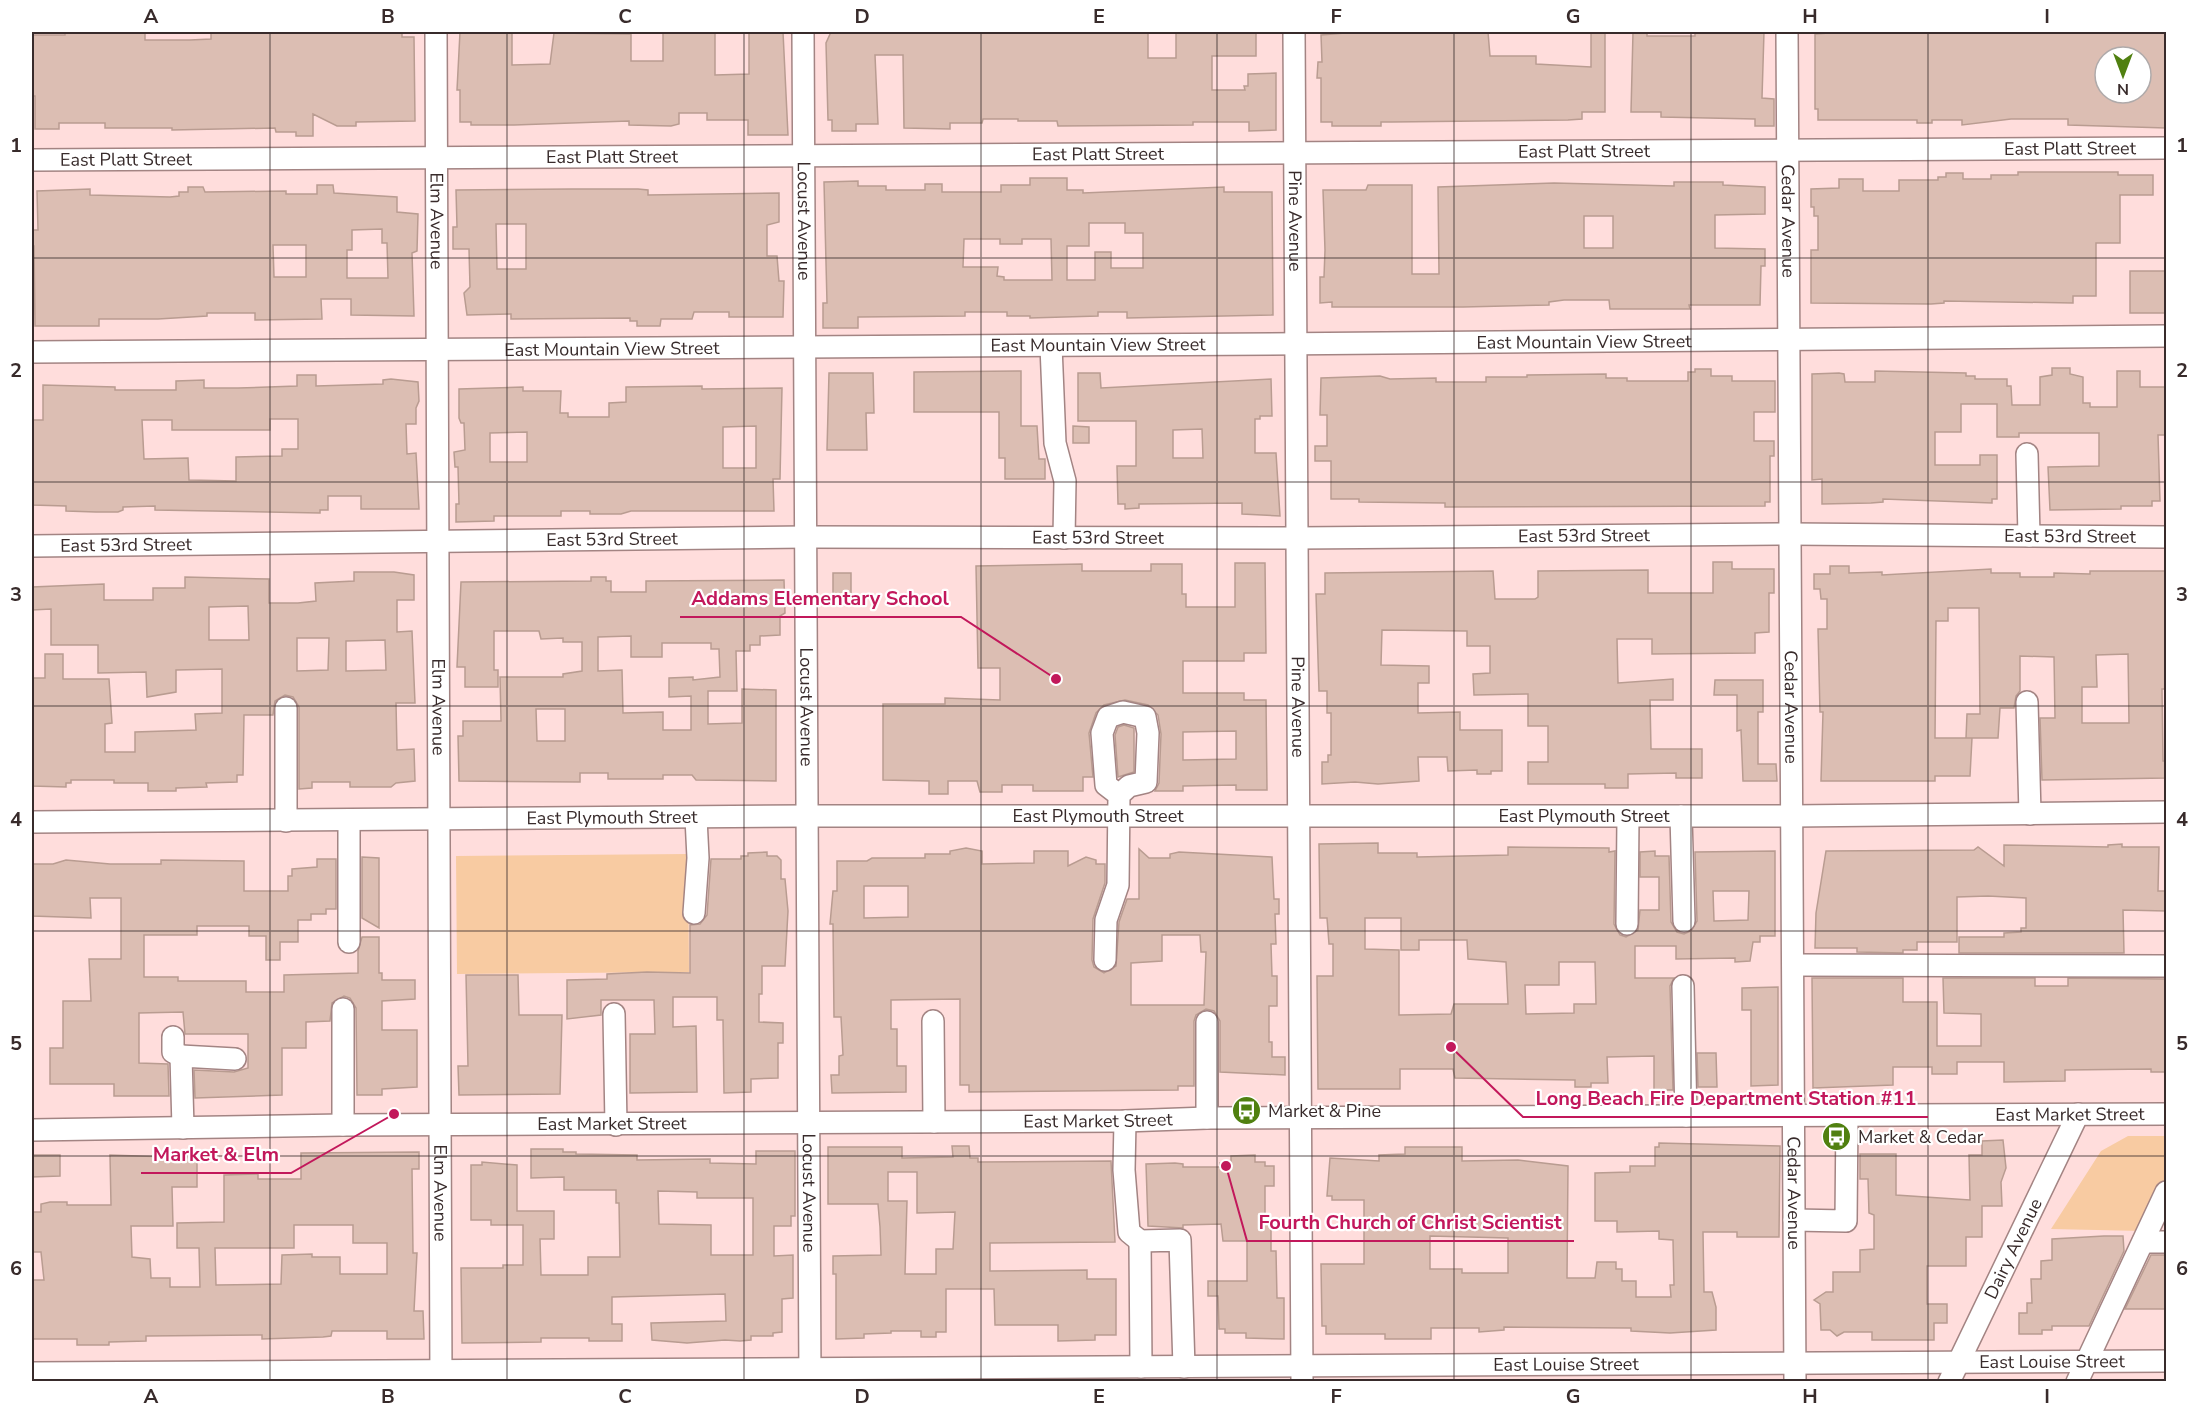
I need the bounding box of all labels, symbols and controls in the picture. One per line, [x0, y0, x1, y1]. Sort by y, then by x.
text: A [144, 3, 159, 30]
text: B [381, 3, 395, 30]
text: C [618, 3, 632, 30]
text: D [854, 3, 870, 30]
text: E [1093, 3, 1105, 30]
text: F [1330, 3, 1342, 30]
text: G [1566, 3, 1580, 30]
text: H [1802, 3, 1818, 30]
text: I [2044, 3, 2050, 30]
north arrow [2093, 45, 2153, 105]
text: N [2117, 78, 2129, 100]
text: 1 [10, 132, 22, 159]
text: 1 [2176, 132, 2188, 159]
street label: East Platt Street [2004, 136, 2137, 161]
street label: East Platt Street [1518, 139, 1651, 164]
street label: East Platt Street [1032, 142, 1165, 166]
street label: East Platt Street [546, 144, 679, 169]
street label: East Platt Street [60, 147, 193, 172]
street label: Locust Avenue [792, 161, 816, 281]
street label: Cedar Avenue [1776, 164, 1800, 278]
street label: Pine Avenue [1283, 170, 1307, 272]
street label: Elm Avenue [425, 172, 449, 270]
street label: East Mountain View Street [1476, 329, 1692, 355]
street label: East Mountain View Street [990, 332, 1206, 358]
street label: East Mountain View Street [504, 336, 720, 362]
text: 2 [10, 357, 22, 384]
text: 2 [2176, 357, 2188, 384]
street label: East 53rd Street [1518, 523, 1651, 548]
street label: East 53rd Street [2004, 524, 2137, 549]
street label: East 53rd Street [1032, 525, 1165, 550]
street label: East 53rd Street [546, 526, 679, 552]
street label: East 53rd Street [60, 532, 193, 558]
callout: Addams Elementary School [680, 579, 961, 617]
text: 3 [10, 581, 22, 608]
text: 3 [2176, 581, 2188, 608]
text: Addams Elementary School [691, 585, 949, 612]
street label: Locust Avenue [794, 647, 819, 767]
street label: Cedar Avenue [1779, 650, 1803, 764]
street label: Pine Avenue [1286, 656, 1310, 758]
street label: Elm Avenue [426, 658, 451, 756]
street label: East Plymouth Street [1012, 804, 1184, 828]
street label: East Plymouth Street [1498, 804, 1670, 828]
street label: East Plymouth Street [526, 805, 698, 830]
text: 4 [10, 806, 22, 833]
text: 4 [2176, 806, 2188, 833]
text: 5 [10, 1030, 22, 1057]
text: 5 [2176, 1030, 2188, 1057]
callout: Long Beach Fire Department Station #11 [1523, 1079, 1928, 1117]
text: Long Beach Fire Department Station #11 [1536, 1085, 1916, 1112]
bus stop icon: Market & Pine [1231, 1095, 1263, 1127]
place label: Market & Pine [1268, 1099, 1381, 1123]
street label: East Market Street [1995, 1102, 2145, 1127]
street label: East Market Street [1023, 1107, 1174, 1134]
street label: East Market Street [537, 1111, 687, 1136]
bus stop icon: Market & Cedar [1821, 1121, 1853, 1153]
place label: Market & Cedar [1858, 1125, 1984, 1149]
street label: Locust Avenue [797, 1133, 821, 1253]
callout: Market & Elm [141, 1135, 291, 1173]
street label: Cedar Avenue [1782, 1136, 1806, 1250]
text: Market & Elm [153, 1141, 279, 1168]
street label: Elm Avenue [428, 1144, 452, 1242]
street label: Dairy Avenue [1979, 1194, 2048, 1303]
callout: Fourth Church of Christ Scientist [1247, 1203, 1574, 1241]
text: Fourth Church of Christ Scientist [1258, 1209, 1562, 1236]
text: 6 [10, 1255, 22, 1282]
text: 6 [2176, 1255, 2188, 1282]
street label: East Louise Street [1979, 1349, 2125, 1374]
street label: East Louise Street [1493, 1352, 1639, 1377]
text: A [144, 1383, 159, 1410]
text: B [381, 1383, 395, 1410]
text: C [618, 1383, 632, 1410]
text: D [854, 1383, 870, 1410]
text: E [1093, 1383, 1105, 1410]
text: F [1330, 1383, 1342, 1410]
text: G [1566, 1383, 1580, 1410]
text: H [1802, 1383, 1818, 1410]
text: I [2044, 1383, 2050, 1410]

